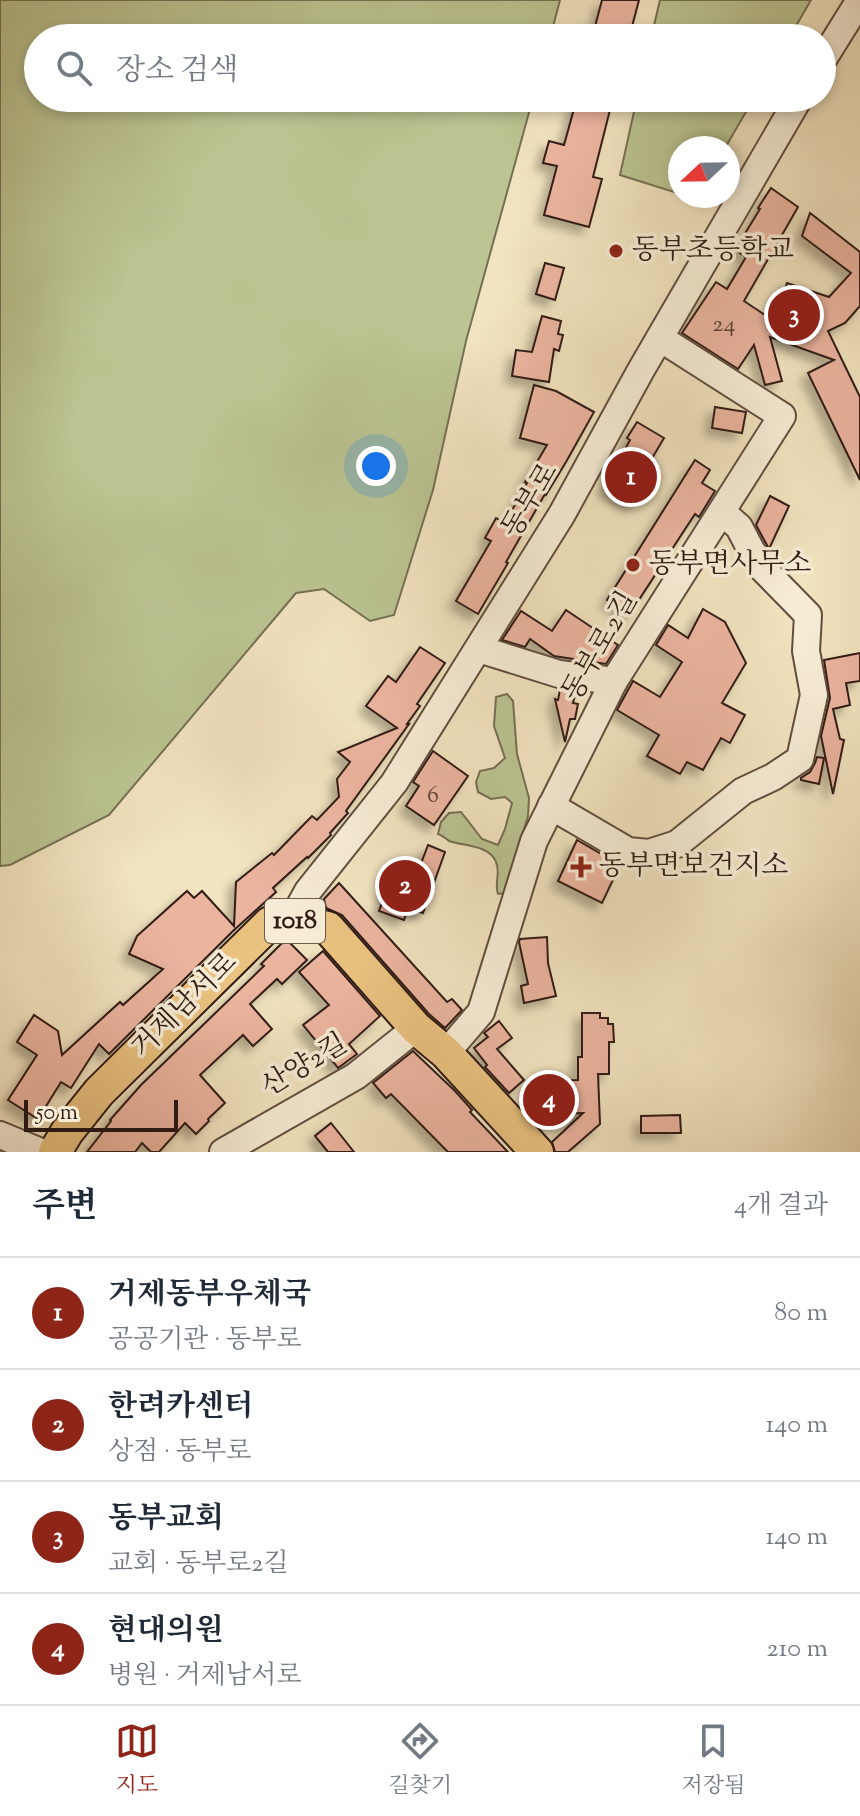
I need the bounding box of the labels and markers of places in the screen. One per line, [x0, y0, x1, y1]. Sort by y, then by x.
place label: 동부초등학교 [632, 231, 794, 271]
marker: 동부초등학교 [607, 242, 625, 260]
pin: 3 [768, 285, 820, 345]
pin: 1 [605, 447, 657, 507]
place label: 동부면사무소 [649, 545, 811, 585]
marker: 동부면사무소 [624, 556, 642, 574]
place label: 동부면보건지소 [599, 847, 788, 887]
pin: 2 [379, 856, 431, 916]
marker: 동부면보건지소 [570, 856, 592, 878]
pin: 4 [523, 1070, 575, 1130]

